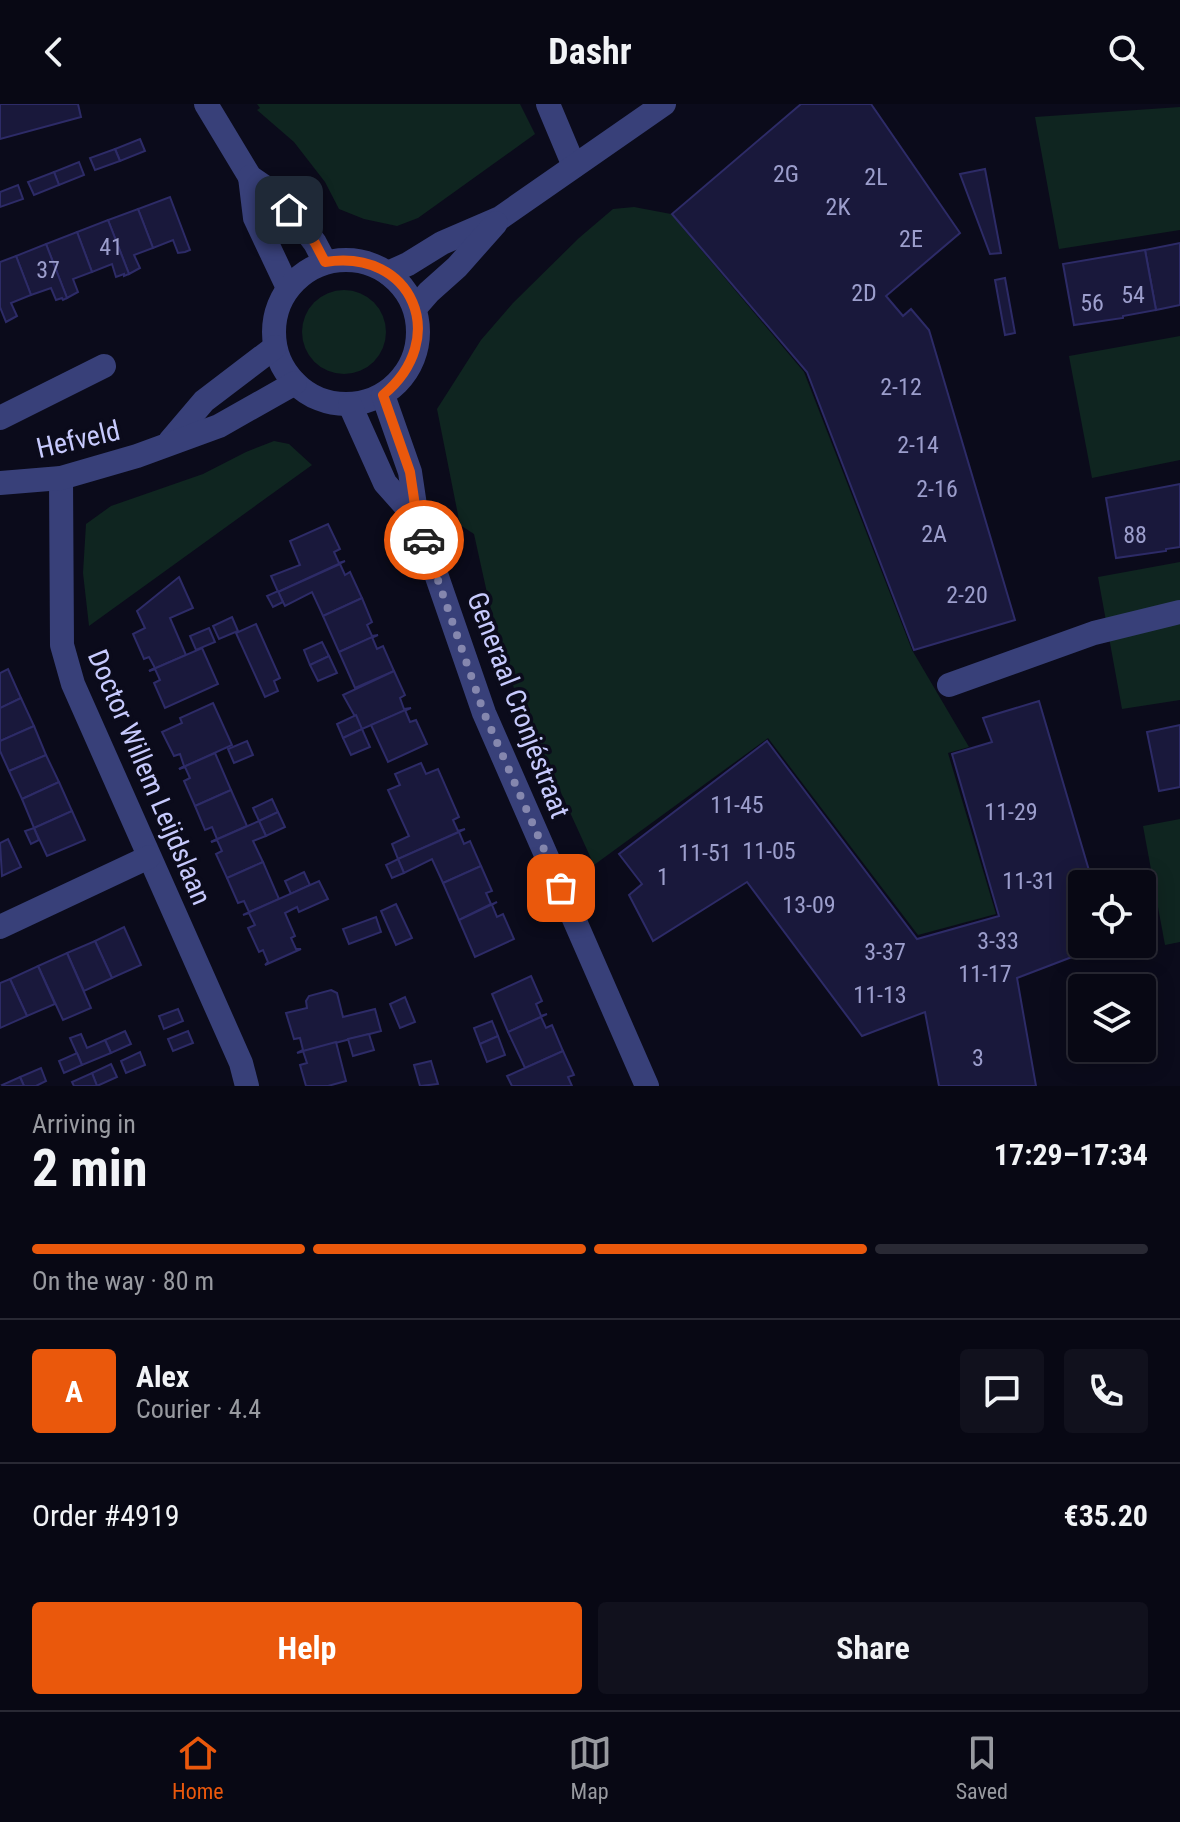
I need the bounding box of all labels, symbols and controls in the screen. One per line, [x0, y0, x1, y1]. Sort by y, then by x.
icon: back [32, 30, 76, 74]
icon: search [1104, 30, 1148, 74]
text: Dashr [548, 31, 632, 73]
house number: 2G [773, 160, 799, 188]
house number: 2L [864, 163, 888, 191]
pin [255, 176, 323, 244]
icon: home [267, 188, 311, 232]
house number: 2K [826, 193, 850, 221]
house number: 2E [899, 225, 923, 253]
house number: 41 [99, 233, 123, 261]
house number: 37 [36, 256, 60, 284]
house number: 2D [851, 279, 877, 307]
house number: 54 [1121, 281, 1145, 309]
house number: 56 [1080, 289, 1104, 317]
house number: 2-12 [880, 373, 922, 401]
street label: Hefveld [33, 414, 123, 465]
house number: 2-14 [897, 431, 939, 459]
house number: 2-16 [916, 475, 958, 503]
courier [384, 500, 464, 580]
icon: car [402, 518, 446, 562]
house number: 2A [921, 520, 947, 548]
house number: 88 [1123, 521, 1147, 549]
house number: 2-20 [946, 581, 988, 609]
street label: Generaal Cronjéstraat [460, 588, 577, 823]
street label: Doctor Willem Leijdslaan [81, 645, 218, 910]
house number: 11-45 [710, 791, 764, 819]
house number: 11-29 [984, 798, 1038, 826]
house number: 11-05 [742, 837, 796, 865]
house number: 11-51 [678, 839, 732, 867]
pin [527, 854, 595, 922]
house number: 1 [657, 863, 669, 891]
icon: bag [539, 866, 583, 910]
house number: 11-31 [1002, 867, 1056, 895]
map controls [1068, 870, 1156, 1062]
button: locate [1068, 870, 1156, 958]
house number: 13-09 [782, 891, 836, 919]
house number: 3-33 [977, 927, 1019, 955]
house number: 3-37 [864, 938, 906, 966]
house number: 11-17 [958, 960, 1012, 988]
button: layers [1068, 974, 1156, 1062]
house number: 11-13 [853, 981, 907, 1009]
house number: 3 [972, 1044, 984, 1072]
text: Arriving in [32, 1109, 136, 1139]
text: 17:29–17:34 [994, 1137, 1148, 1172]
text: 2 min [32, 1138, 148, 1199]
text: On the way · 80 m [32, 1266, 214, 1296]
button: chat [960, 1349, 1044, 1433]
button: phone [1064, 1349, 1148, 1433]
text: Alex [136, 1359, 189, 1394]
text: A [65, 1374, 83, 1409]
text: Courier · 4.4 [136, 1394, 261, 1424]
text: Order #4919 [32, 1498, 180, 1533]
text: €35.20 [1063, 1498, 1148, 1533]
button: Help [32, 1602, 582, 1694]
button: Share [598, 1602, 1148, 1694]
tab: Home [172, 1731, 224, 1804]
tab: Map [568, 1731, 612, 1804]
tab: Saved [956, 1731, 1008, 1804]

